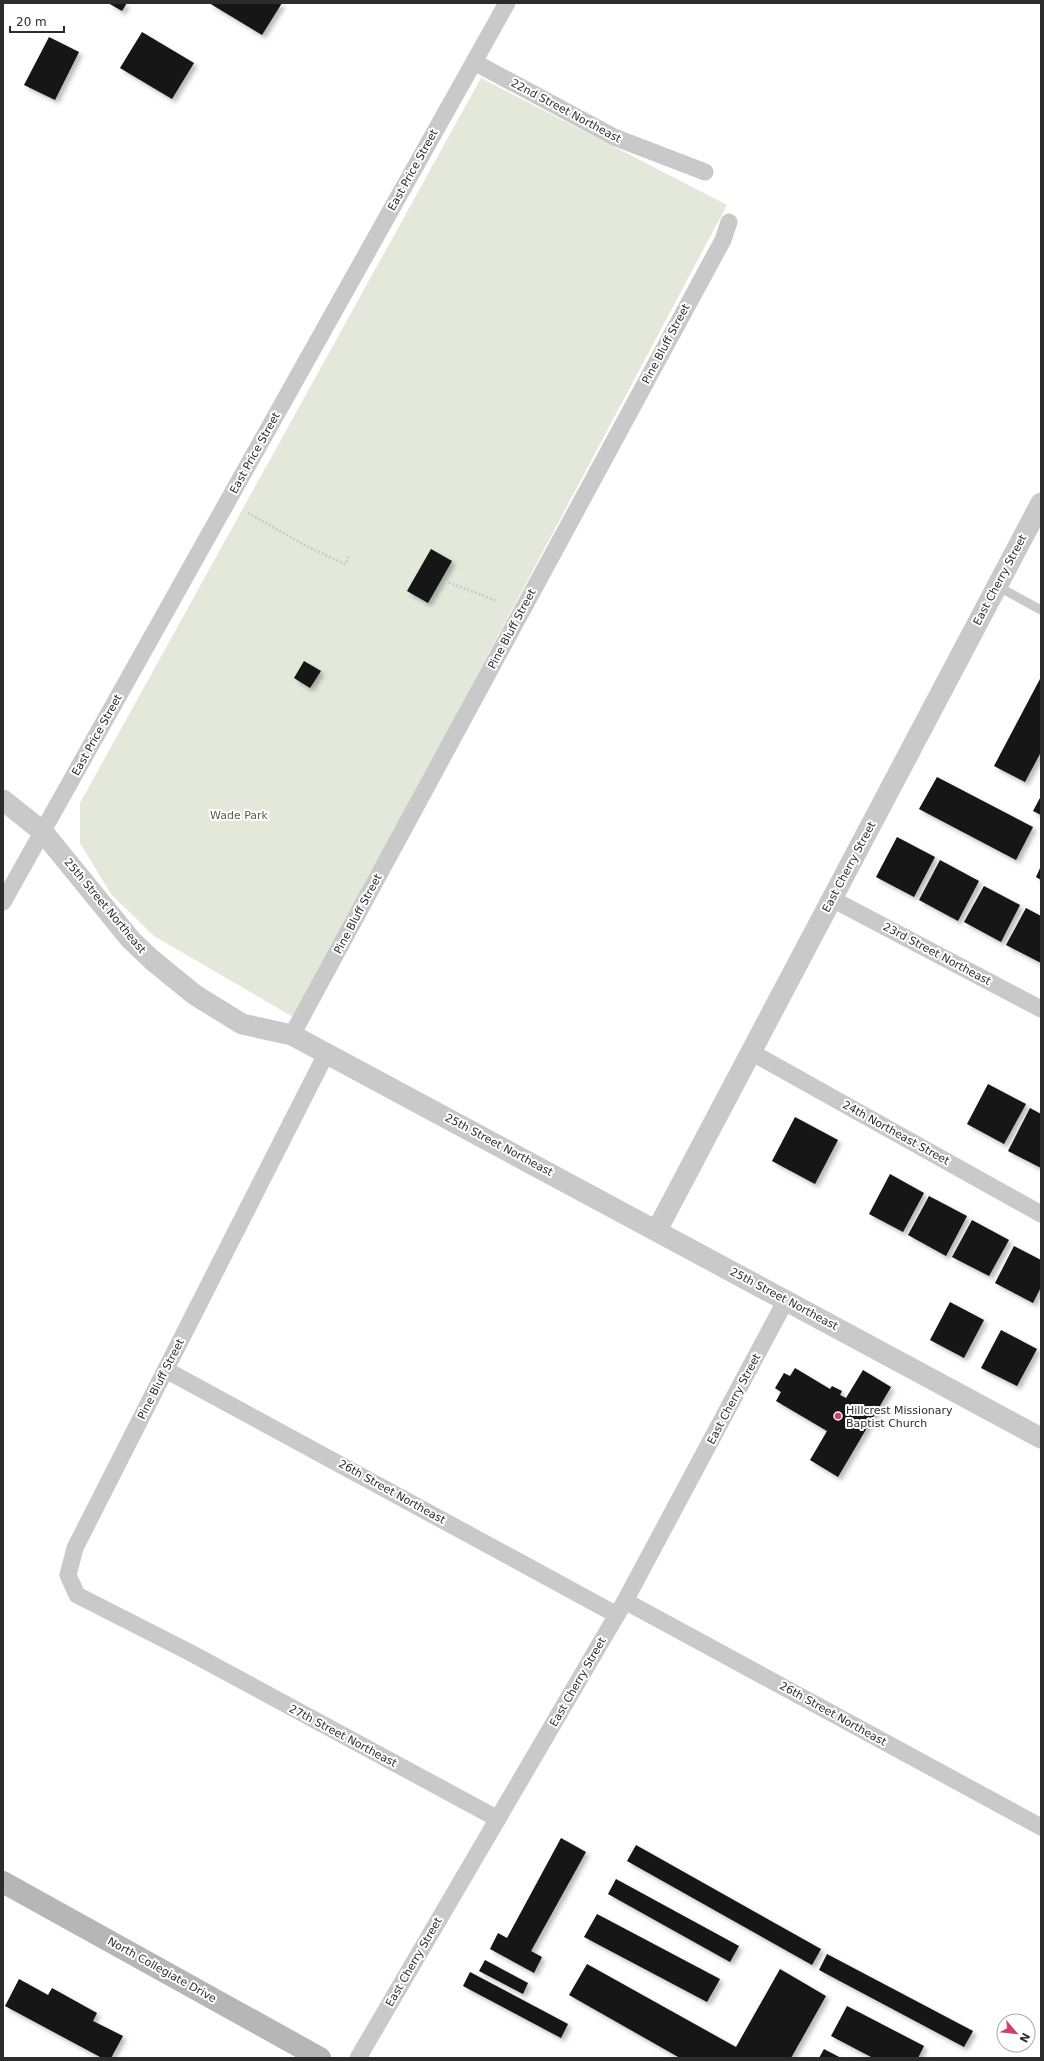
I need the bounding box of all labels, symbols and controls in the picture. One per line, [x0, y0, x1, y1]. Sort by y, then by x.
scale bar [10, 8, 64, 34]
text: 20 m [16, 15, 47, 29]
street label: 22nd Street Northeast [509, 76, 624, 146]
street label: East Price Street [385, 126, 441, 213]
street label: Pine Bluff Street [639, 301, 693, 386]
street label: East Price Street [227, 409, 283, 496]
street label: East Cherry Street [971, 532, 1030, 628]
street label: Pine Bluff Street [485, 586, 539, 671]
street label: East Price Street [69, 691, 125, 778]
park label: Wade Park [210, 809, 269, 822]
street label: East Cherry Street [820, 819, 879, 915]
street label: 25th Street Northeast [61, 856, 149, 957]
street label: Pine Bluff Street [331, 871, 385, 956]
street label: 23rd Street Northeast [881, 920, 994, 988]
street label: 24th Northeast Street [840, 1098, 952, 1168]
street label: 25th Street Northeast [443, 1111, 556, 1179]
street label: 25th Street Northeast [728, 1265, 841, 1333]
street label: Pine Bluff Street [135, 1336, 187, 1421]
street label: East Cherry Street [705, 1351, 764, 1447]
place label: Hillcrest Missionary Baptist Church [846, 1404, 953, 1430]
marker: Hillcrest Missionary Baptist Church [833, 1411, 843, 1421]
street label: 26th Street Northeast [336, 1457, 448, 1527]
street label: East Cherry Street [547, 1634, 609, 1729]
street label: 26th Street Northeast [777, 1679, 889, 1749]
street label: 27th Street Northeast [287, 1702, 400, 1770]
street label: East Cherry Street [383, 1914, 445, 2009]
street label: North Collegiate Drive [105, 1935, 219, 2005]
north arrow [996, 2013, 1036, 2053]
text: N [1016, 2030, 1032, 2045]

